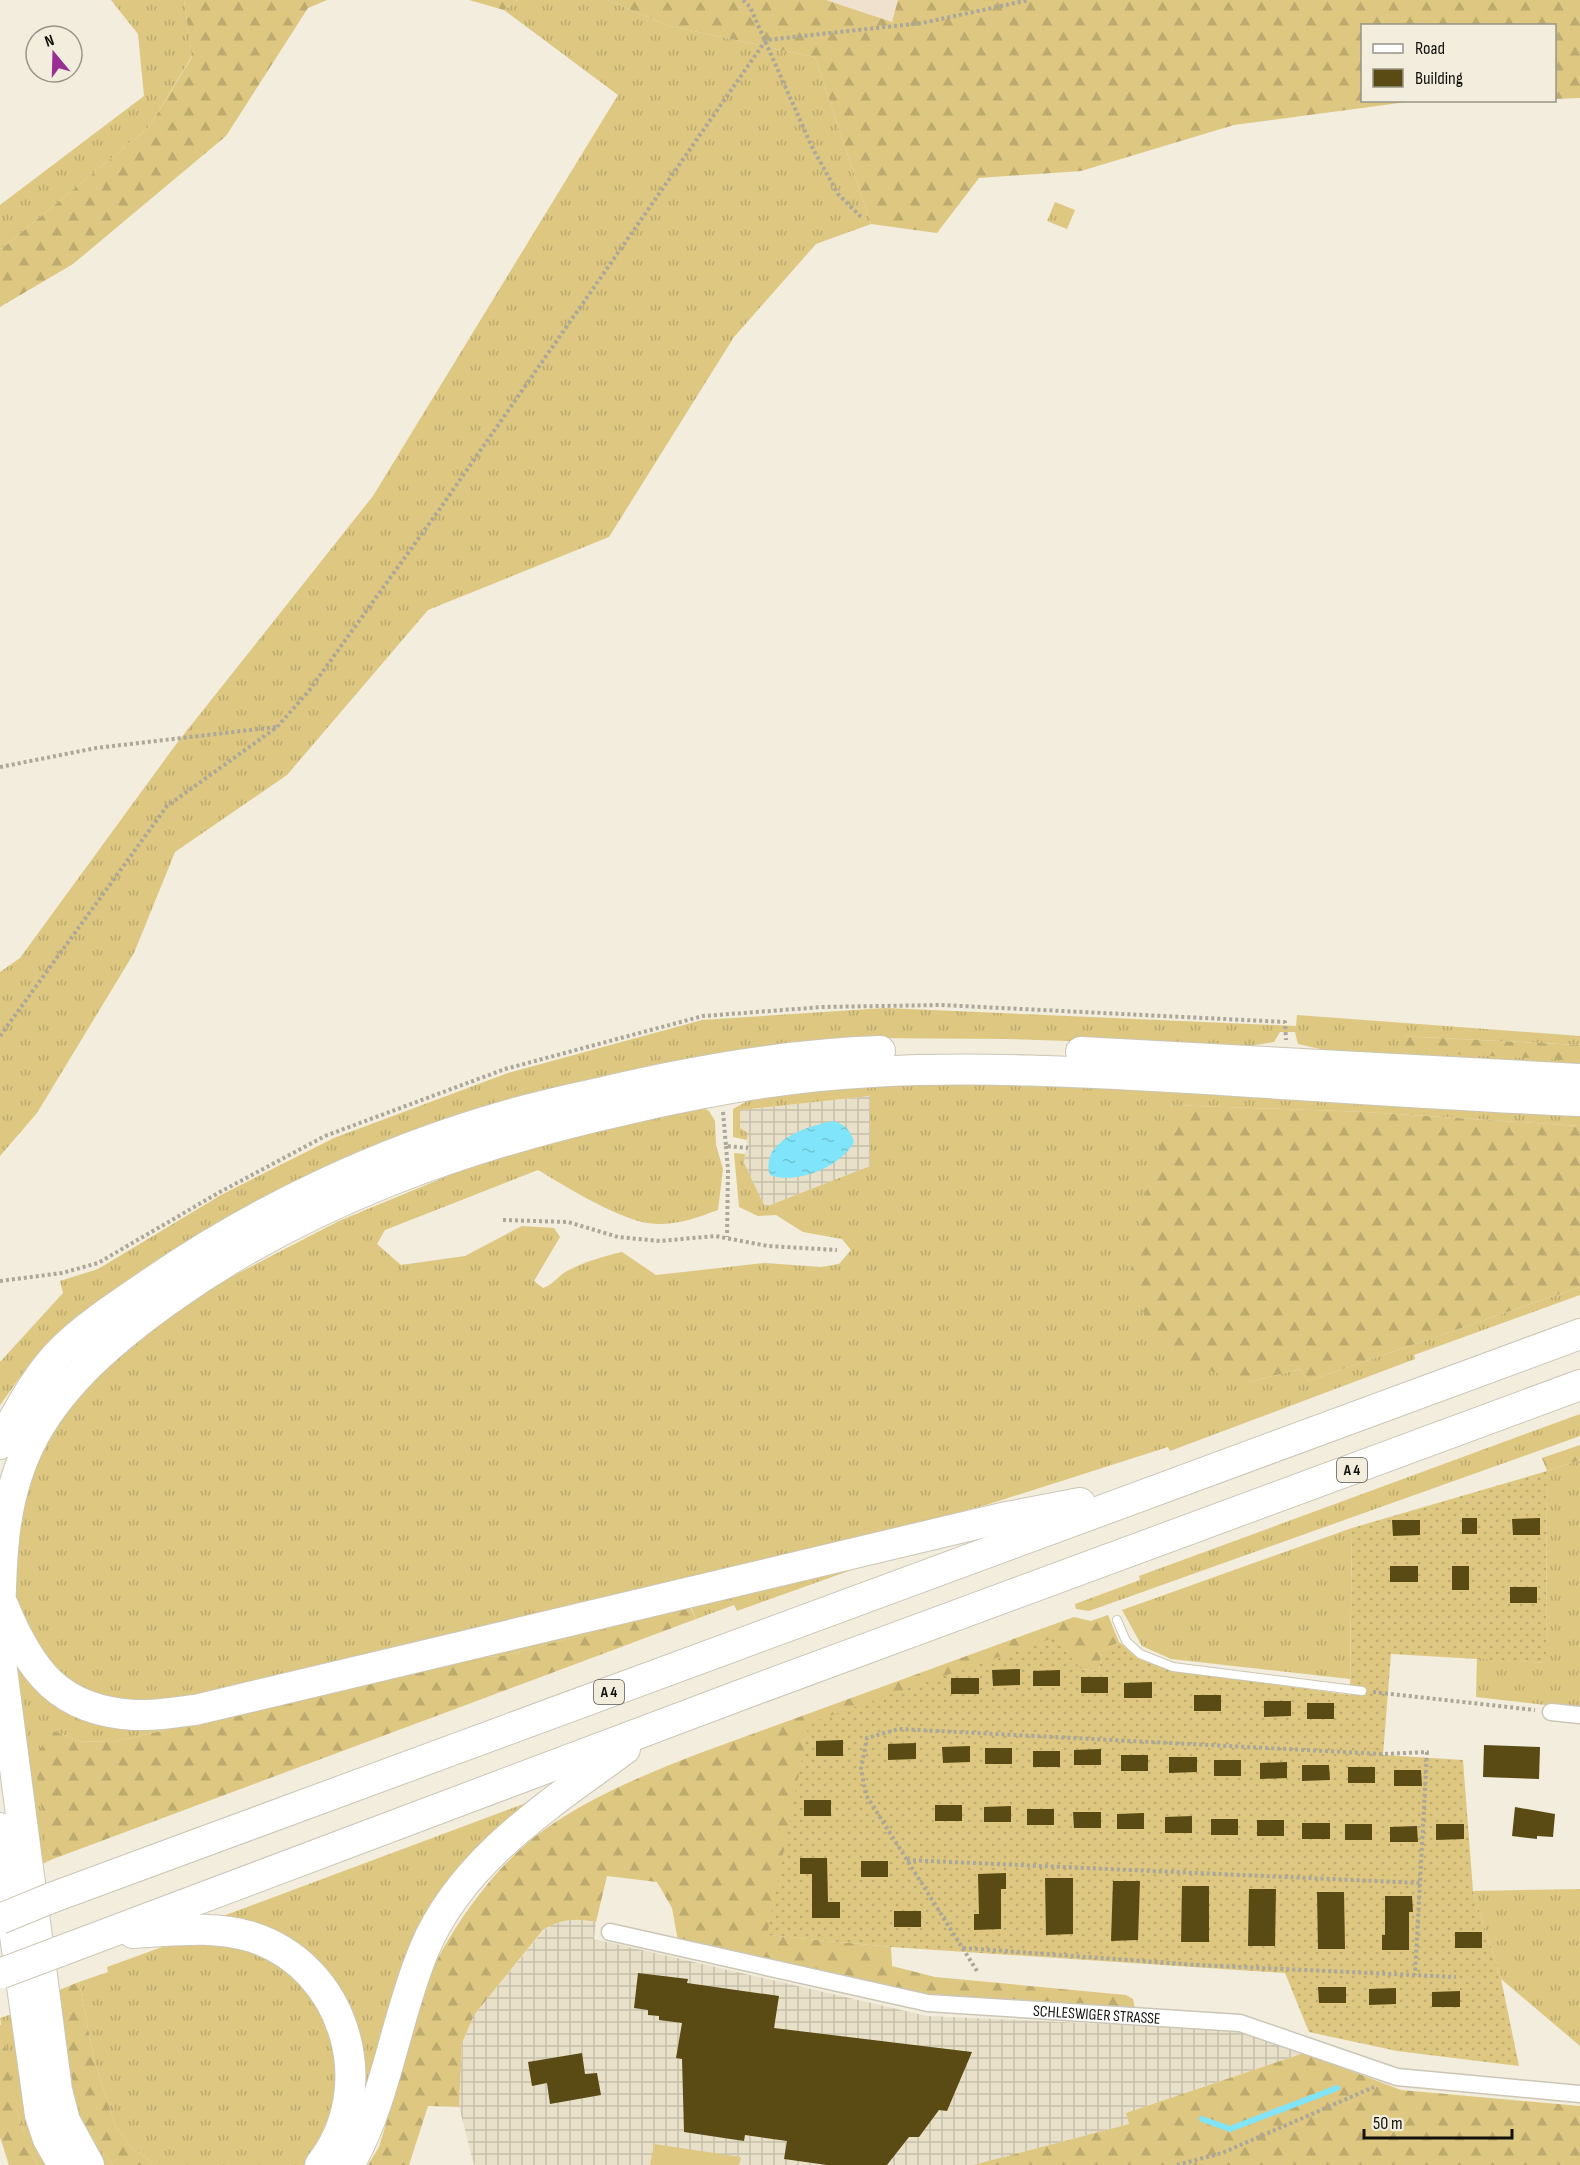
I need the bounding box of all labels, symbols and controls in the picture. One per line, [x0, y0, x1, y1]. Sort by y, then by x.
north arrow [24, 24, 84, 84]
legend [1361, 24, 1556, 102]
text: N [42, 31, 57, 52]
text: Road [1415, 38, 1445, 59]
text: Building [1415, 68, 1463, 89]
road number: A 4 [1337, 1458, 1367, 1482]
road number: A 4 [594, 1680, 624, 1704]
street label: SCHLESWIGER STRASSE [1032, 2002, 1161, 2029]
scale bar [1364, 2102, 1512, 2140]
text: 50 m [1373, 2113, 1403, 2134]

